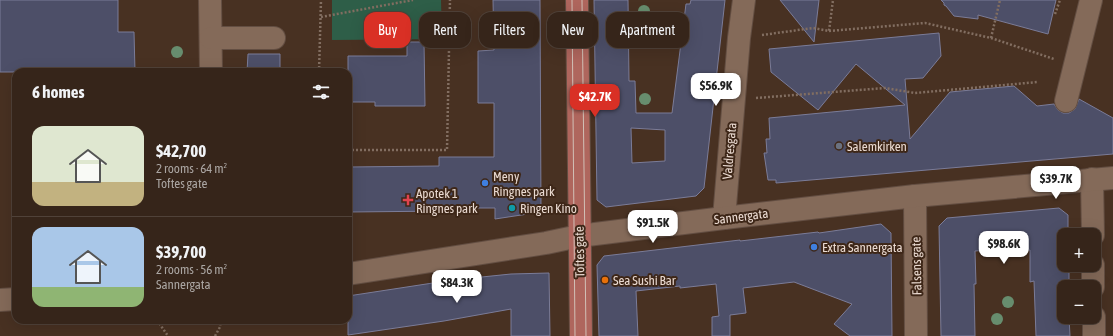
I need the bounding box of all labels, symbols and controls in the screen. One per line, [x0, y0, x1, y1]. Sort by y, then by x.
chip: Buy [364, 12, 411, 48]
chip: Rent [419, 12, 471, 48]
chip: Filters [479, 12, 539, 48]
chip: New [547, 12, 598, 48]
chip: Apartment [606, 12, 689, 48]
pin: $56.9K [683, 73, 749, 107]
text: $56.9K [700, 78, 732, 93]
icon: filters [310, 81, 332, 103]
text: 6 homes [32, 82, 85, 102]
pin: $42.7K [562, 84, 628, 118]
text: $42.7K [579, 89, 611, 104]
street label: Valdresgata [720, 122, 739, 180]
place label: Salemkirken [847, 139, 907, 154]
text: $42,700 [156, 141, 206, 161]
marker: Salemkirken [834, 141, 844, 151]
icon: home [64, 142, 112, 190]
text: 2 rooms · 64 m² [156, 161, 227, 176]
pin: $39.7K [1023, 166, 1089, 200]
place label: Meny Ringnes park [493, 169, 555, 199]
text: $39.7K [1040, 171, 1072, 186]
text: Toftes gate [156, 176, 207, 191]
marker: Meny Ringnes park [480, 178, 490, 188]
place label: Apotek 1 Ringnes park [416, 186, 478, 216]
marker: Apotek 1 Ringnes park [403, 195, 413, 205]
place label: Ringen Kino [520, 201, 577, 216]
marker: Ringen Kino [507, 203, 517, 213]
street label: Sannergata [713, 206, 769, 227]
pin: $91.5K [620, 210, 686, 244]
text: $91.5K [637, 215, 669, 230]
street label: Toftes gate [572, 226, 587, 278]
map controls [1057, 228, 1101, 324]
button: + [1057, 228, 1101, 272]
pin: $98.6K [971, 231, 1037, 265]
text: $98.6K [988, 236, 1020, 251]
street label: Falsens gate [908, 237, 925, 295]
place label: Extra Sannergata [822, 240, 903, 255]
text: $39,700 [156, 242, 206, 262]
marker: Extra Sannergata [809, 242, 819, 252]
icon: home [64, 243, 112, 291]
text: 2 rooms · 56 m² [156, 262, 227, 277]
pin: $84.3K [424, 270, 490, 304]
place label: Sea Sushi Bar [613, 273, 676, 288]
text: $84.3K [441, 275, 473, 290]
marker: Sea Sushi Bar [600, 275, 610, 285]
text: Sannergata [156, 277, 211, 292]
button: − [1057, 280, 1101, 324]

